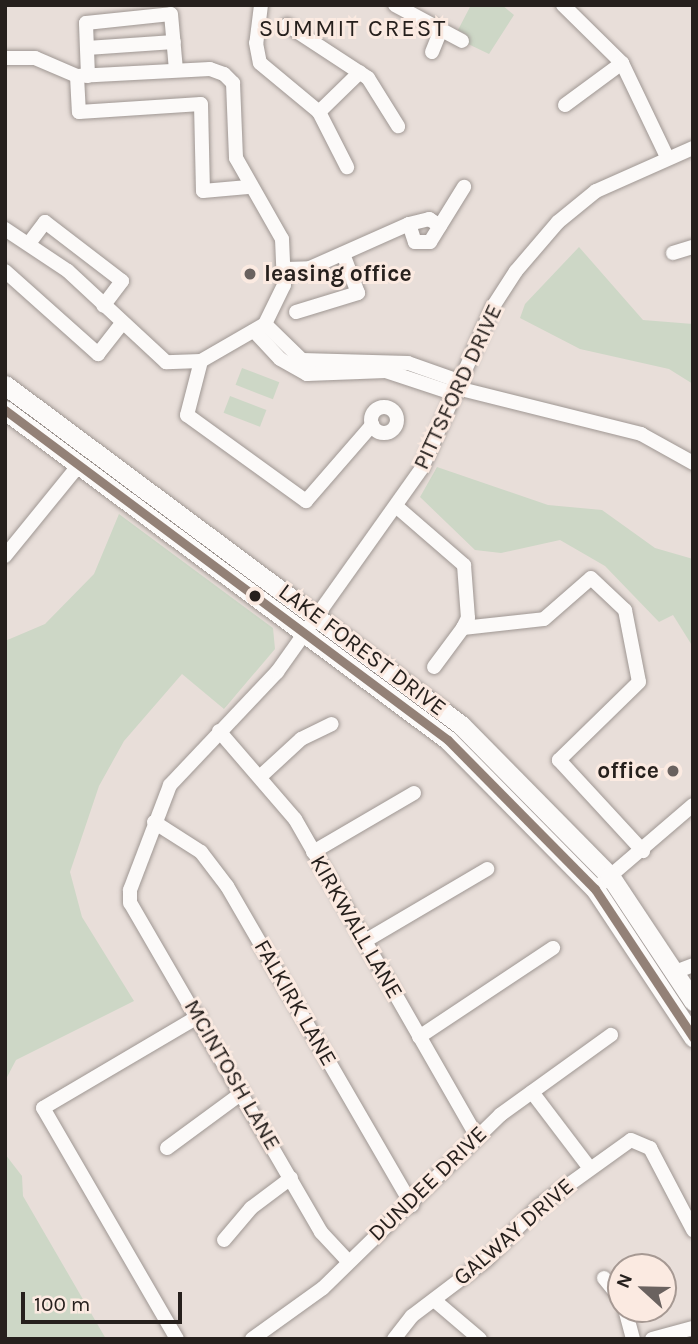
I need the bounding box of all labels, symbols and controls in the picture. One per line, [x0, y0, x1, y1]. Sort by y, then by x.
district label: SUMMIT CREST [260, 15, 446, 43]
place label: leasing office [264, 260, 412, 288]
marker: leasing office [242, 266, 258, 282]
street label: PITTSFORD DRIVE [408, 300, 508, 474]
street label: LAKE FOREST DRIVE [273, 578, 451, 722]
unlabelled marker [248, 589, 262, 603]
place label: office [597, 757, 659, 785]
marker: office [665, 763, 681, 779]
street label: KIRKWALL LANE [304, 850, 408, 1004]
street label: FALKIRK LANE [248, 935, 342, 1071]
street label: MCINTOSH LANE [178, 995, 286, 1155]
street label: DUNDEE DRIVE [363, 1121, 493, 1247]
street label: GALWAY DRIVE [448, 1172, 580, 1292]
north arrow [607, 1253, 677, 1323]
text: N [612, 1270, 637, 1291]
scale bar [24, 1278, 186, 1322]
text: 100 m [34, 1292, 91, 1316]

